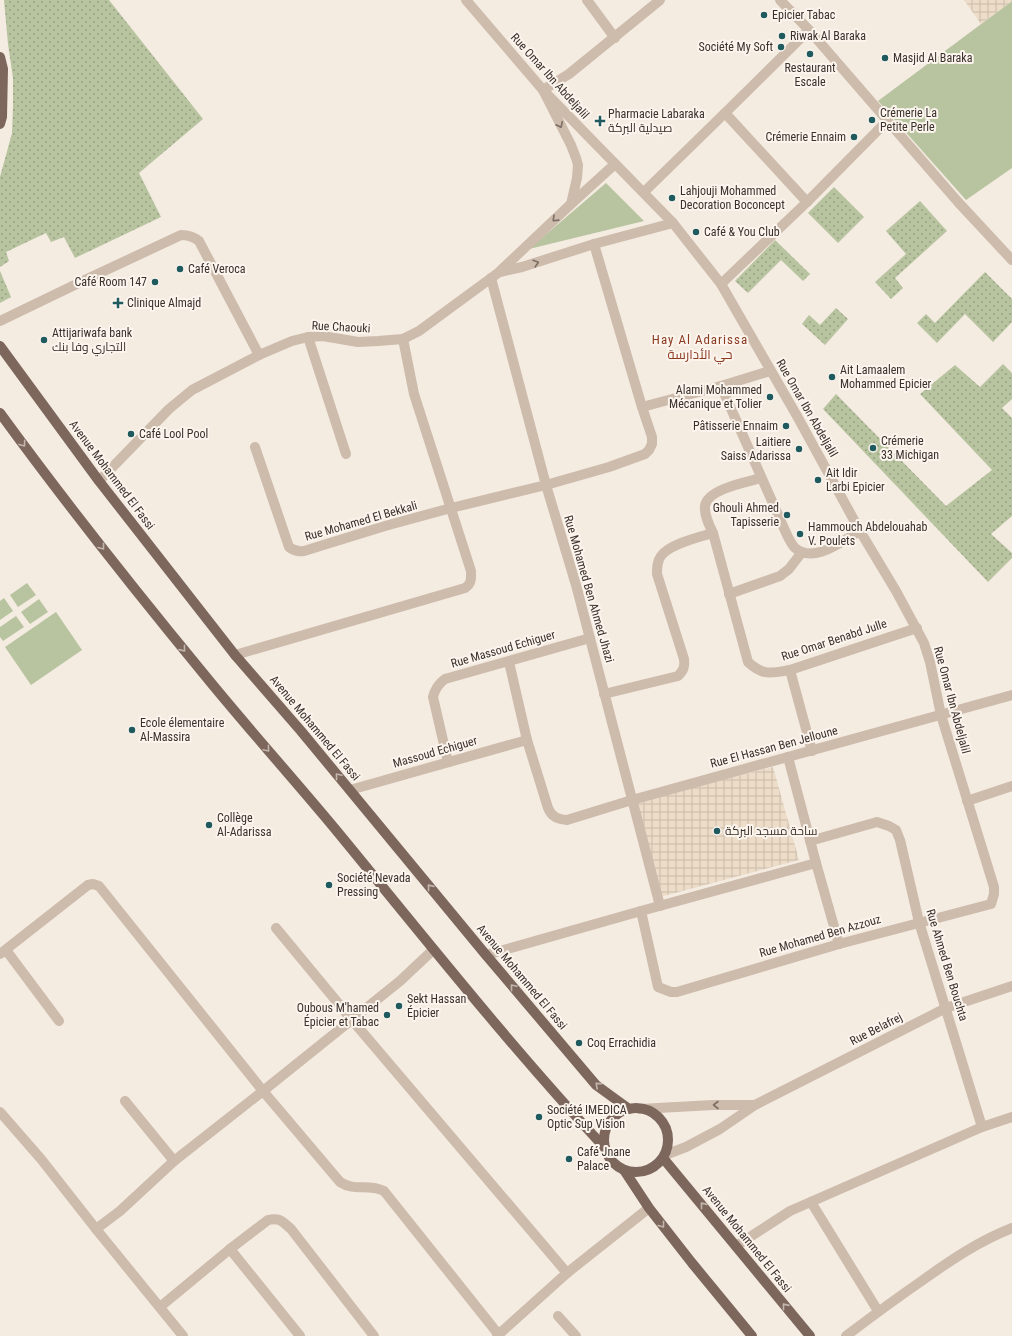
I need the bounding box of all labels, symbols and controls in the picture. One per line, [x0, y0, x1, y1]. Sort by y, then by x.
place label: Epicier Tabac [772, 8, 836, 22]
marker: Epicier Tabac [759, 10, 769, 20]
place label: Riwak Al Baraka [790, 29, 866, 43]
street label: Rue Omar Ibn Abdeljalil [508, 30, 592, 122]
marker: Riwak Al Baraka [777, 31, 787, 41]
place label: Société My Soft [698, 40, 773, 54]
marker: Société My Soft [776, 42, 786, 52]
marker: Restaurant Escale [805, 49, 815, 59]
place label: Masjid Al Baraka [893, 51, 973, 65]
marker: Masjid Al Baraka [880, 53, 890, 63]
place label: Restaurant Escale [784, 61, 836, 89]
place label: Crémerie La Petite Perle [880, 106, 937, 134]
place label: Pharmacie Labaraka صيدلية البركة [608, 107, 705, 135]
marker: Crémerie La Petite Perle [867, 115, 877, 125]
marker: Pharmacie Labaraka صيدلية البركة [595, 116, 605, 126]
one-way arrow [555, 121, 563, 129]
place label: Crémerie Ennaim [765, 130, 846, 144]
marker: Crémerie Ennaim [849, 132, 859, 142]
place label: Lahjouji Mohammed Decoration Boconcept [680, 184, 785, 212]
marker: Lahjouji Mohammed Decoration Boconcept [667, 193, 677, 203]
one-way arrow [553, 214, 560, 221]
place label: Café & You Club [704, 225, 780, 239]
marker: Café & You Club [691, 227, 701, 237]
one-way arrow [532, 259, 539, 267]
place label: Café Veroca [188, 262, 246, 276]
marker: Café Veroca [175, 264, 185, 274]
place label: Café Room 147 [74, 275, 147, 289]
marker: Café Room 147 [150, 277, 160, 287]
place label: Clinique Almajd [127, 296, 201, 310]
marker: Clinique Almajd [112, 297, 124, 309]
street label: Rue Chaouki [311, 318, 371, 336]
place label: Attijariwafa bank التجاري وفا بنك [52, 326, 133, 357]
district label: Hay Al Adarissa حي الأدارسة [652, 332, 748, 365]
marker: Attijariwafa bank التجاري وفا بنك [39, 335, 49, 345]
street label: Rue Omar Ibn Abdeljalil [773, 357, 841, 459]
place label: Ait Lamaalem Mohammed Epicier [840, 363, 932, 391]
marker: Ait Lamaalem Mohammed Epicier [827, 372, 837, 382]
place label: Alami Mohammed Mécanique et Tolier [669, 383, 762, 411]
marker: Alami Mohammed Mécanique et Tolier [765, 392, 775, 402]
street label: Avenue Mohammed El Fassi [66, 418, 158, 532]
place label: Pâtisserie Ennaim [693, 419, 778, 433]
marker: Pâtisserie Ennaim [781, 421, 791, 431]
place label: Café Lool Pool [139, 427, 208, 441]
marker: Café Lool Pool [126, 429, 136, 439]
place label: Crémerie 33 Michigan [881, 434, 939, 462]
place label: Laitiere Saiss Adarissa [721, 435, 791, 463]
one-way arrow [18, 440, 26, 447]
marker: Crémerie 33 Michigan [868, 443, 878, 453]
marker: Laitiere Saiss Adarissa [794, 444, 804, 454]
place label: Ait Idir Larbi Epicier [826, 466, 885, 494]
marker: Ait Idir Larbi Epicier [813, 475, 823, 485]
street label: Rue Mohamed El Bekkali [303, 498, 419, 544]
place label: Ghouli Ahmed Tapisserie [713, 501, 779, 529]
marker: Ghouli Ahmed Tapisserie [782, 510, 792, 520]
street label: Rue Mohamed Ben Ahmed Jhazi [561, 514, 617, 664]
place label: Hammouch Abdelouahab V. Poulets [808, 520, 927, 548]
marker: Hammouch Abdelouahab V. Poulets [795, 529, 805, 539]
one-way arrow [97, 543, 104, 550]
street label: Rue Omar Benabd Julle [779, 616, 889, 664]
street label: Rue Massoud Echiguer [449, 627, 557, 671]
one-way arrow [179, 644, 186, 651]
street label: Rue Omar Ibn Abdeljalil [931, 645, 973, 755]
street label: Avenue Mohammed El Fassi [267, 673, 363, 783]
place label: Ecole élementaire Al-Massira [140, 716, 225, 744]
street label: Rue El Hassan Ben Jelloune [709, 723, 840, 771]
marker: Ecole élementaire Al-Massira [127, 725, 137, 735]
street label: Massoud Echiguer [391, 733, 479, 771]
one-way arrow [262, 744, 269, 751]
one-way arrow [336, 773, 343, 780]
place label: Collège Al-Adarissa [217, 811, 272, 839]
marker: Collège Al-Adarissa [204, 820, 214, 830]
place label: ساحة مسجد البركة [725, 824, 817, 838]
marker: ساحة مسجد البركة [712, 826, 722, 836]
place label: Société Nevada Pressing [337, 871, 411, 899]
marker: Société Nevada Pressing [324, 880, 334, 890]
one-way arrow [427, 884, 434, 892]
street label: Rue Ahmed Ben Bouchta [923, 907, 971, 1023]
street label: Rue Mohamed Ben Azzouz [758, 912, 882, 960]
street label: Avenue Mohammed El Fassi [474, 922, 570, 1032]
one-way arrow [510, 984, 517, 992]
place label: Sekt Hassan Épicier [407, 992, 466, 1020]
place label: Oubous M'hamed Épicier et Tabac [297, 1001, 379, 1029]
marker: Sekt Hassan Épicier [394, 1001, 404, 1011]
marker: Oubous M'hamed Épicier et Tabac [382, 1010, 392, 1020]
street label: Rue Belafrej [847, 1010, 905, 1048]
place label: Coq Errachidia [587, 1036, 656, 1050]
marker: Coq Errachidia [574, 1038, 584, 1048]
one-way arrow [595, 1083, 603, 1090]
one-way arrow [713, 1101, 719, 1109]
place label: Société IMEDICA Optic Sup Vision [547, 1103, 627, 1131]
marker: Société IMEDICA Optic Sup Vision [534, 1112, 544, 1122]
place label: Café Jnane Palace [577, 1145, 631, 1173]
marker: Café Jnane Palace [564, 1154, 574, 1164]
street label: Avenue Mohammed El Fassi [700, 1183, 794, 1295]
one-way arrow [700, 1203, 707, 1210]
one-way arrow [657, 1220, 664, 1227]
one-way arrow [783, 1303, 790, 1310]

